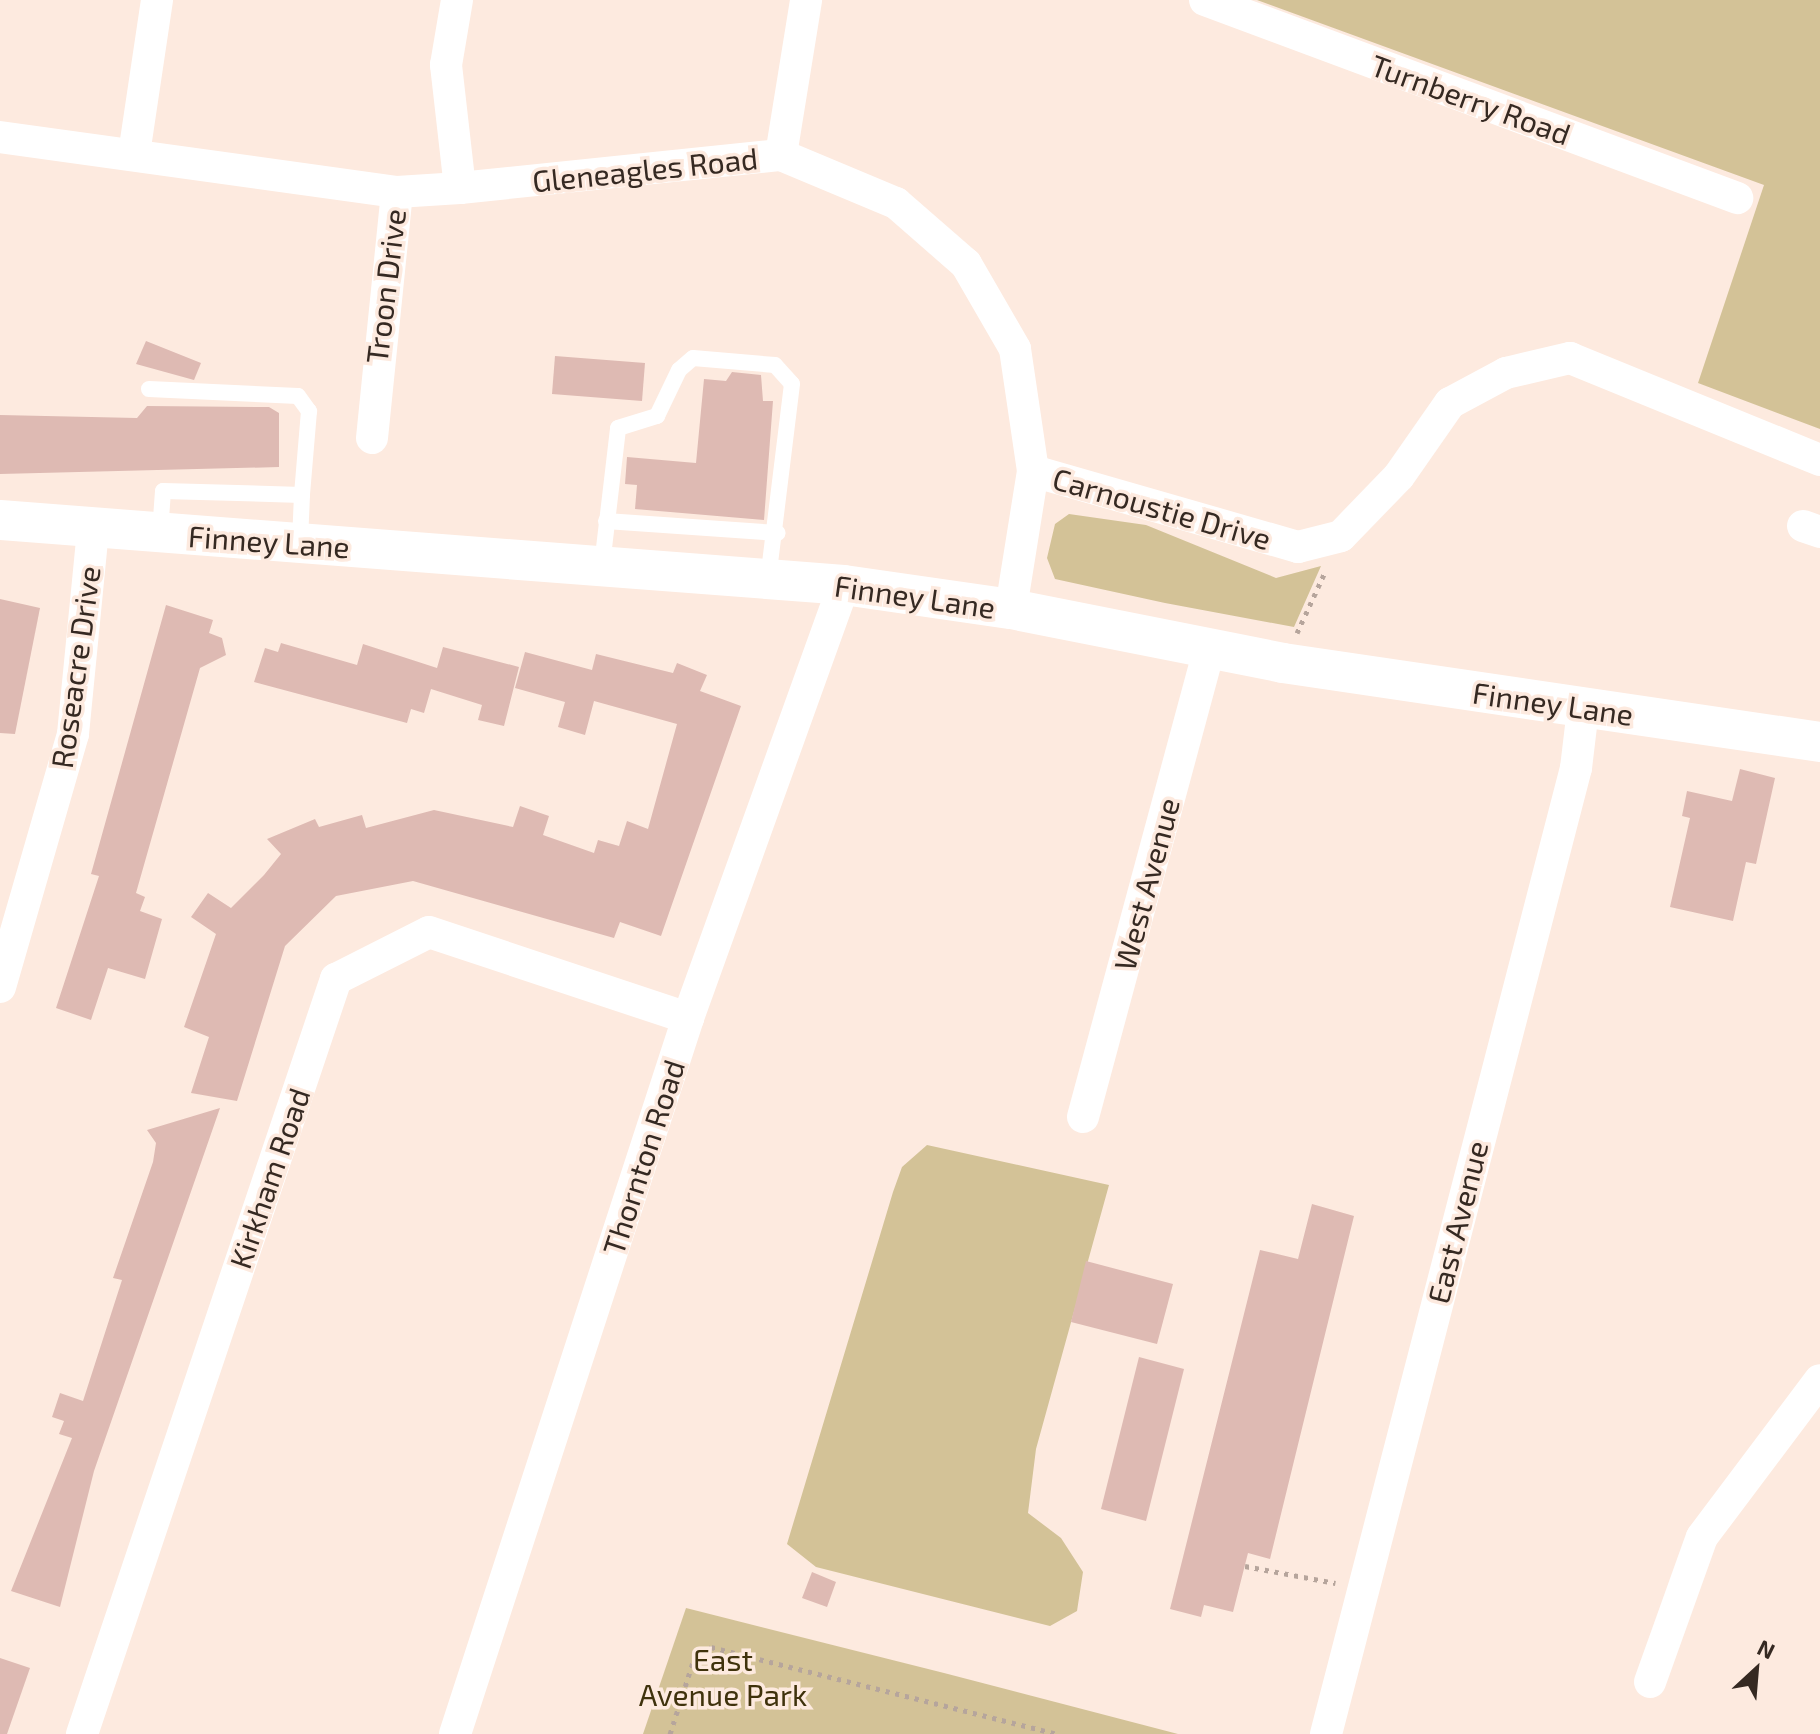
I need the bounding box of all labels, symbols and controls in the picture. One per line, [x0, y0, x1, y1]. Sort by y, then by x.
street label: Turnberry Road [1366, 46, 1576, 152]
street label: Gleneagles Road [530, 139, 760, 199]
street label: Troon Drive [358, 207, 412, 365]
street label: Carnoustie Drive [1049, 460, 1275, 556]
street label: Finney Lane [187, 517, 351, 565]
street label: Roseacre Drive [43, 564, 107, 770]
street label: Finney Lane [832, 567, 998, 625]
street label: Finney Lane [1470, 674, 1636, 732]
street label: West Avenue [1106, 793, 1186, 975]
street label: Thornton Road [595, 1055, 691, 1259]
street label: Kirkham Road [221, 1083, 317, 1273]
street label: East Avenue [1419, 1137, 1495, 1307]
north arrow [1716, 1630, 1796, 1710]
text: N [1754, 1633, 1779, 1664]
park label: East Avenue Park [639, 1641, 807, 1712]

